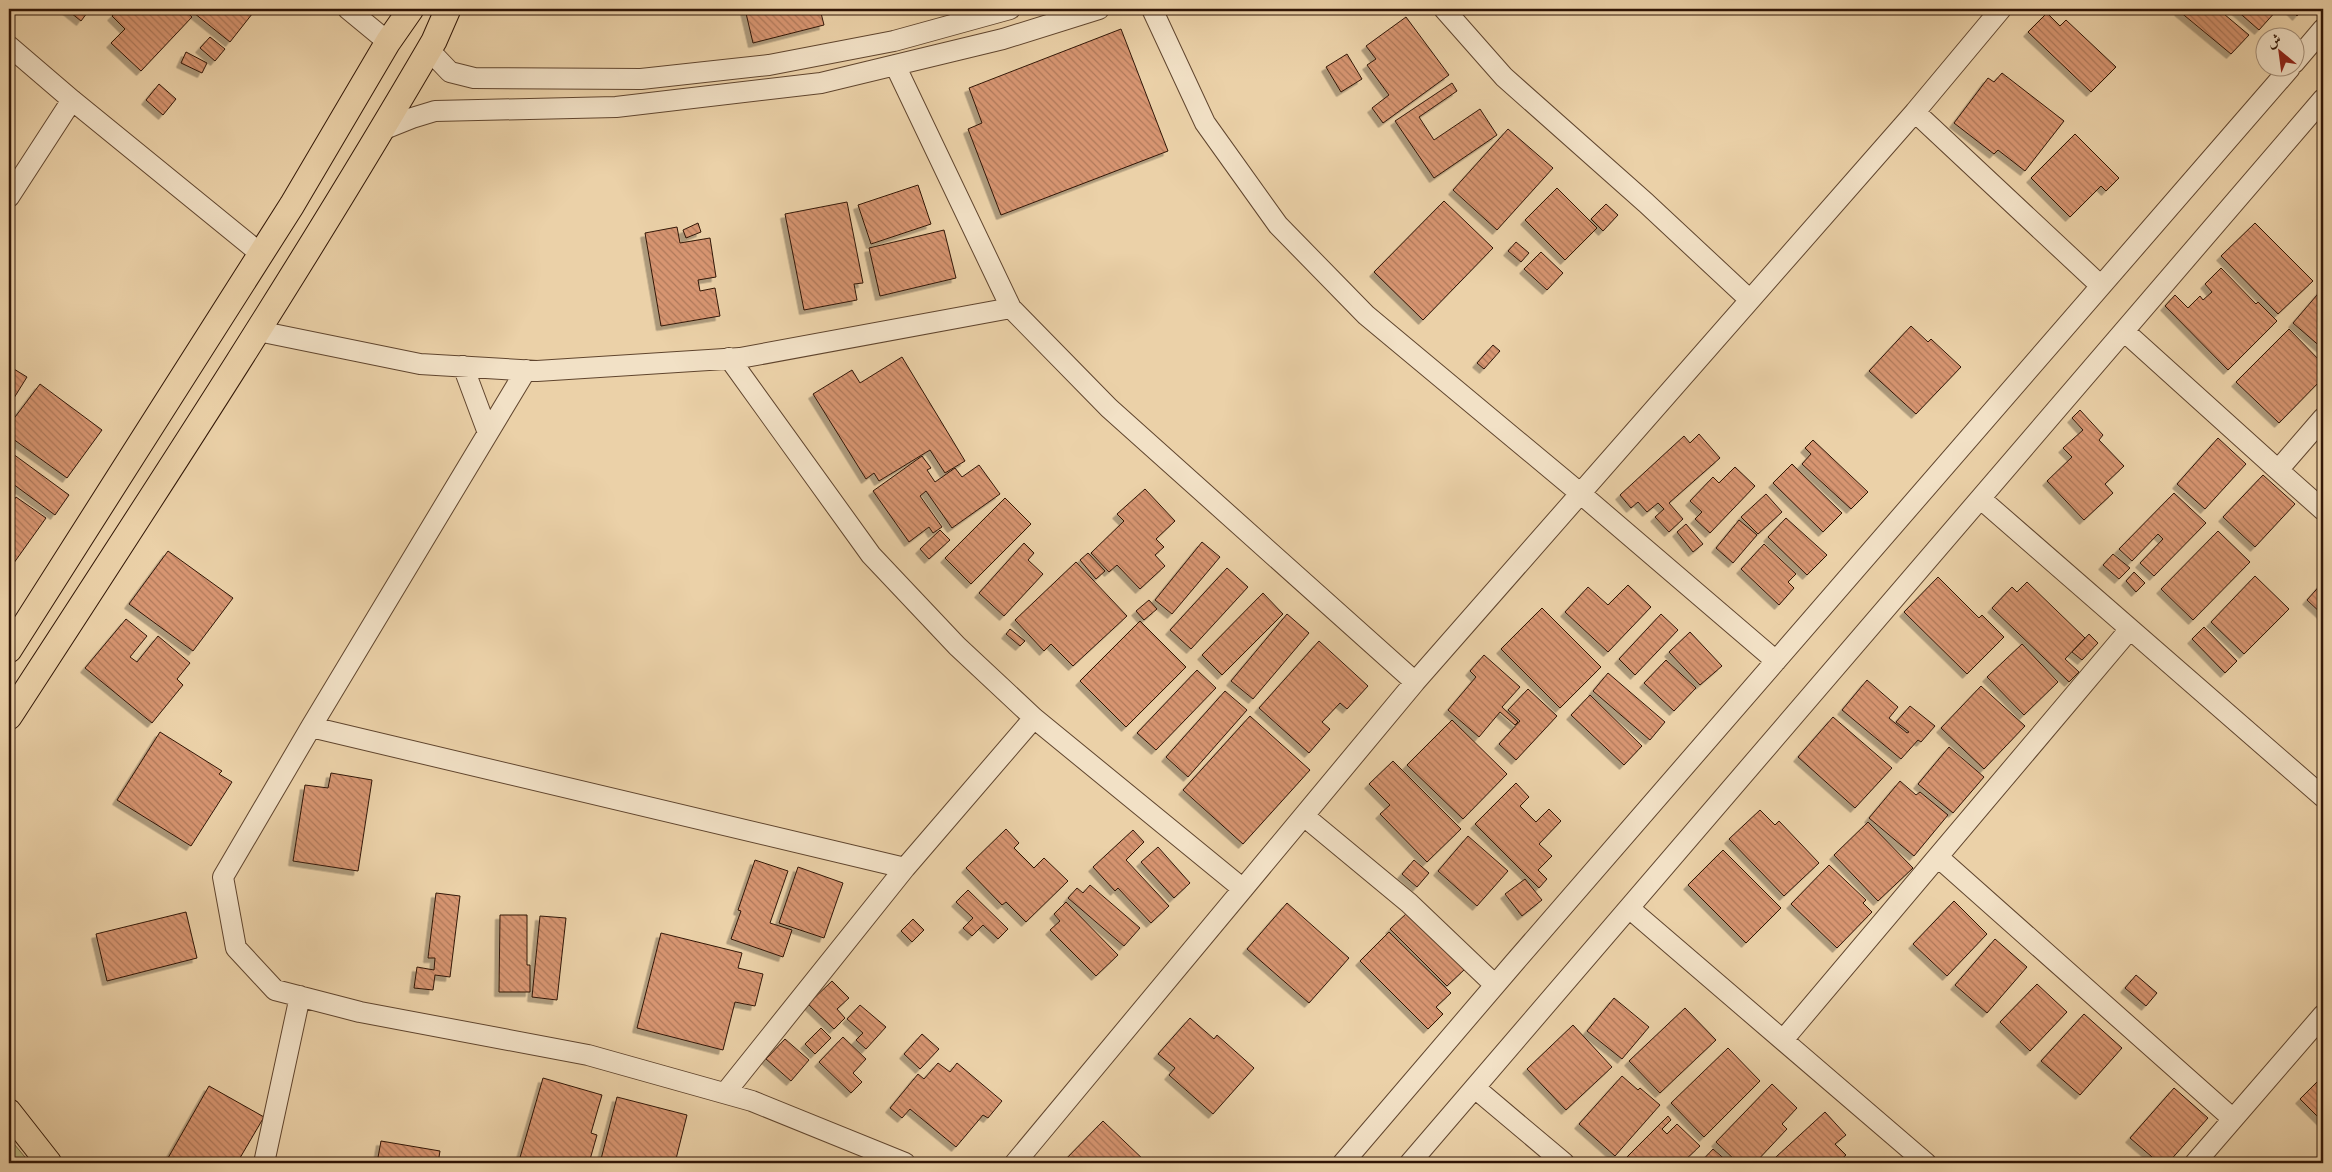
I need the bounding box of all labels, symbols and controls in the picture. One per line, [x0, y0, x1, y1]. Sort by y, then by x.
north arrow [2254, 28, 2304, 78]
text: ش [2264, 30, 2285, 53]

